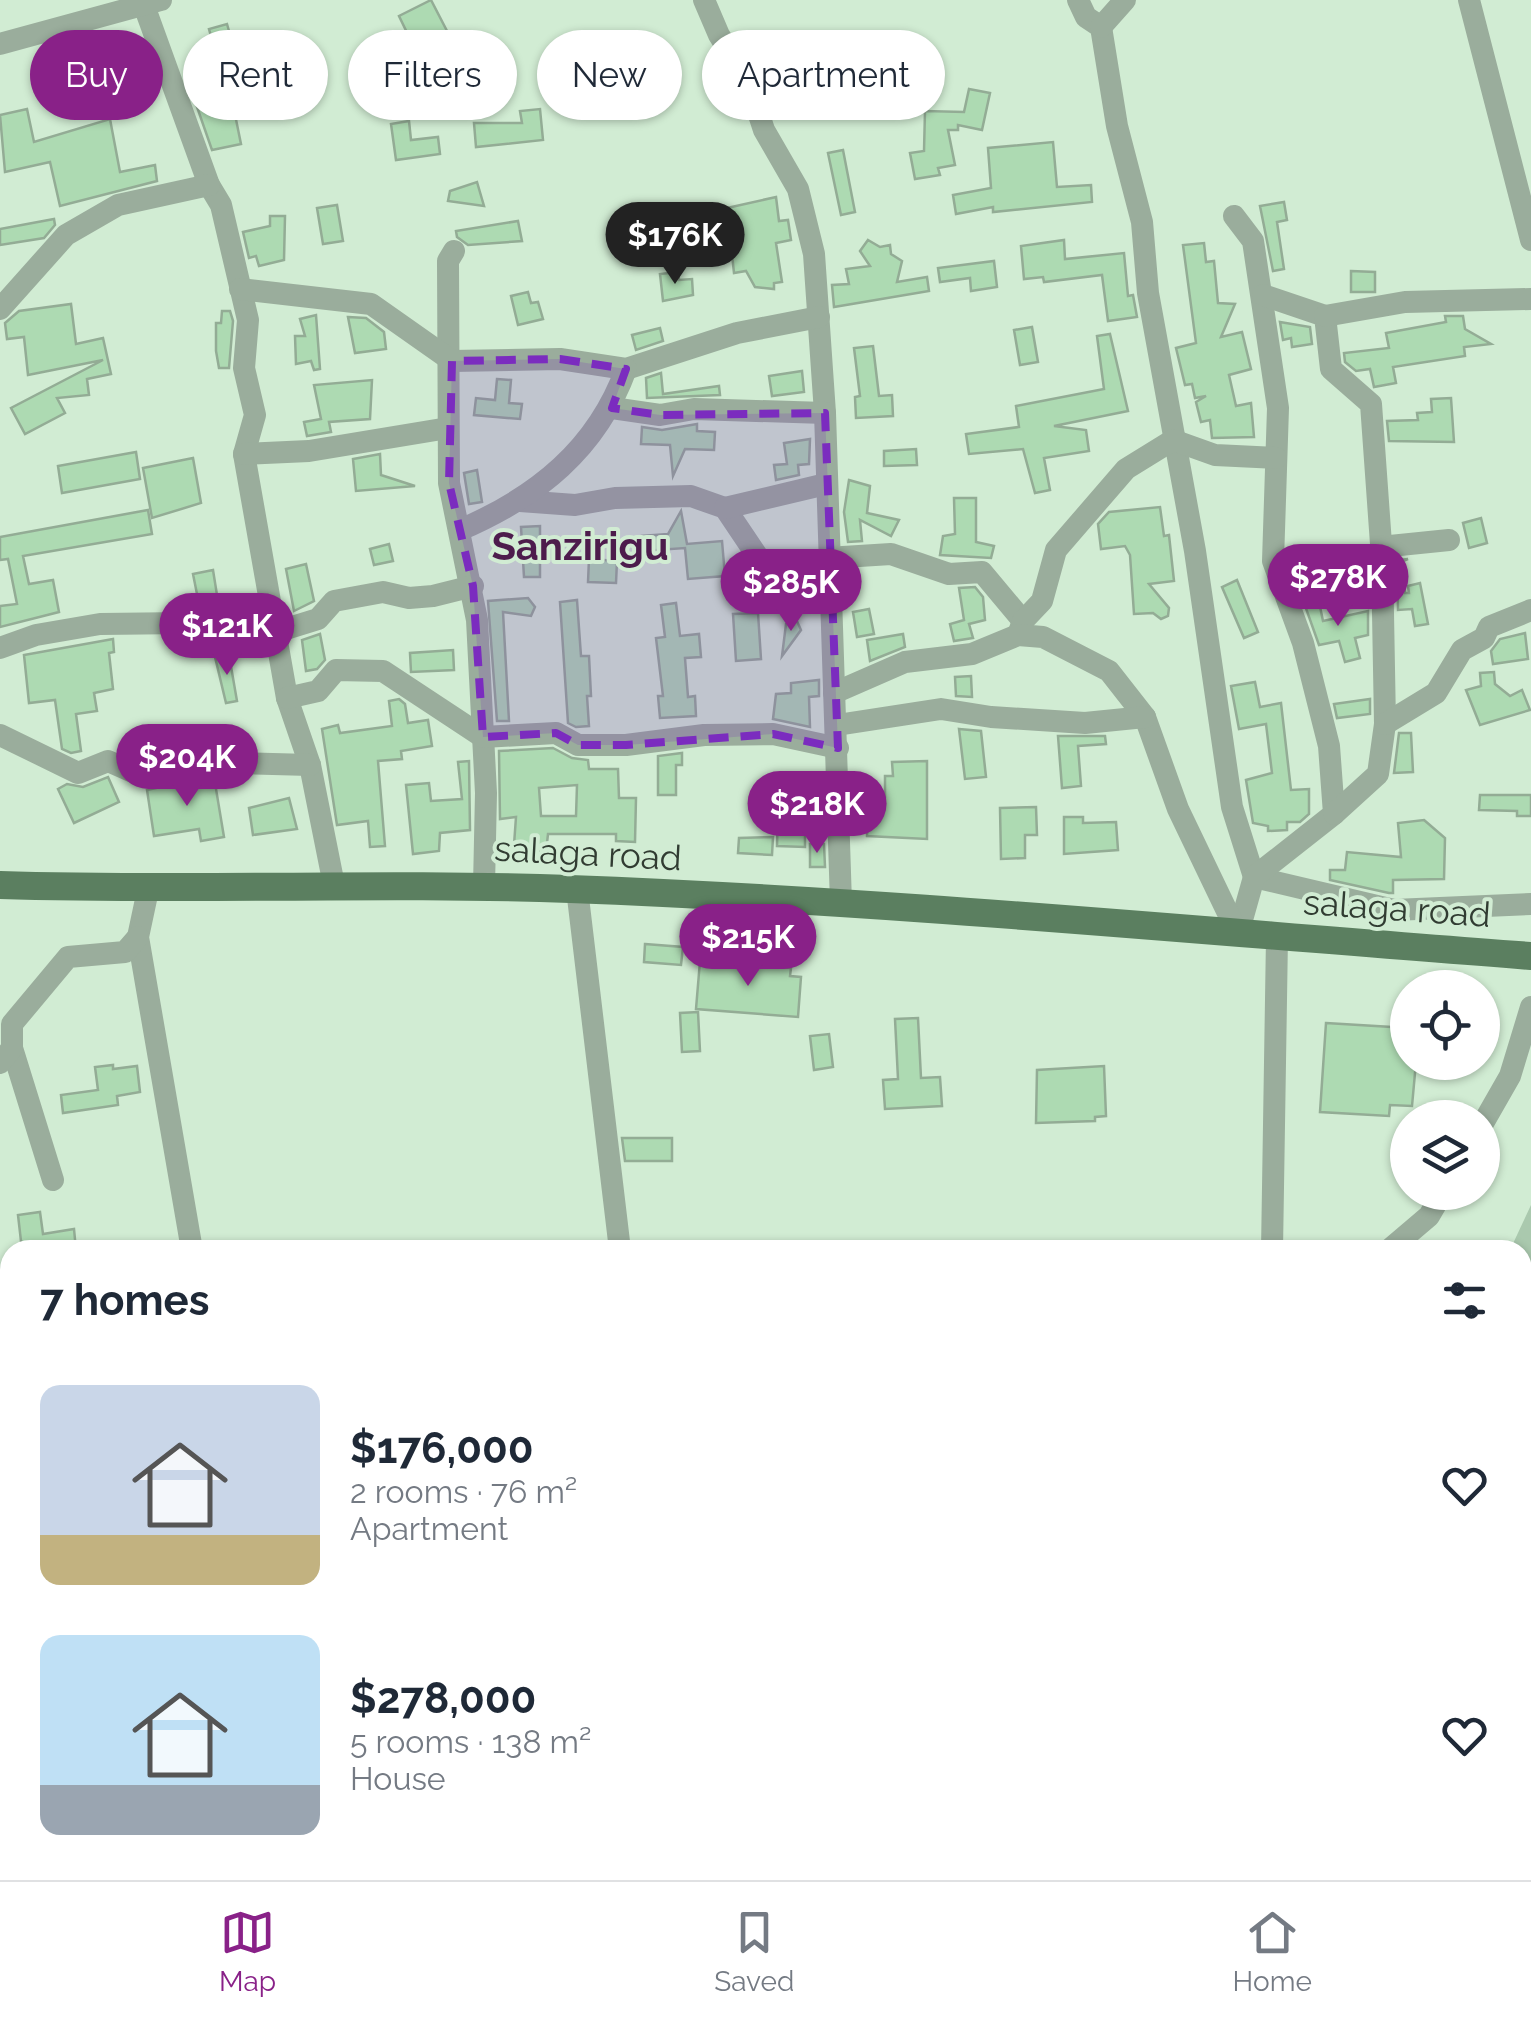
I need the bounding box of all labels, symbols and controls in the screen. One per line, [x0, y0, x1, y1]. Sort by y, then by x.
chip: Buy [30, 30, 163, 120]
chip: Rent [183, 30, 328, 120]
chip: Filters [348, 30, 517, 120]
chip: New [537, 30, 682, 120]
chip: Apartment [702, 30, 945, 120]
pin: $176K [605, 202, 745, 287]
text: $176K [628, 216, 722, 253]
district label: Sanzirigu [491, 522, 669, 569]
pin: $278K [1268, 544, 1408, 629]
pin: $285K [721, 549, 861, 634]
text: $278K [1289, 558, 1387, 595]
text: $285K [743, 563, 839, 600]
pin: $121K [157, 593, 297, 678]
text: $121K [181, 607, 273, 644]
pin: $204K [117, 724, 257, 809]
text: $204K [138, 738, 236, 775]
pin: $218K [747, 771, 887, 856]
text: $218K [770, 785, 864, 822]
street label: salaga road [493, 828, 683, 878]
street label: salaga road [1302, 881, 1492, 935]
pin: $215K [678, 904, 818, 989]
text: $215K [701, 918, 795, 955]
map controls [1390, 970, 1500, 1210]
button: locate [1390, 970, 1500, 1080]
button: layers [1390, 1100, 1500, 1210]
icon: filters [1437, 1273, 1492, 1328]
text: 7 homes [40, 1276, 209, 1325]
text: $176,000 [350, 1424, 534, 1473]
icon: home [120, 1425, 240, 1545]
icon: heart [1437, 1458, 1492, 1513]
text: 2 rooms · 76 m² [350, 1473, 577, 1510]
text: Apartment [350, 1510, 508, 1547]
text: $278,000 [350, 1674, 536, 1723]
icon: home [120, 1675, 240, 1795]
icon: heart [1437, 1708, 1492, 1763]
text: 5 rooms · 138 m² [350, 1723, 591, 1760]
text: House [350, 1760, 446, 1797]
tab: Map [219, 1905, 276, 1998]
tab: Saved [714, 1905, 794, 1998]
tab: Home [1233, 1905, 1312, 1998]

